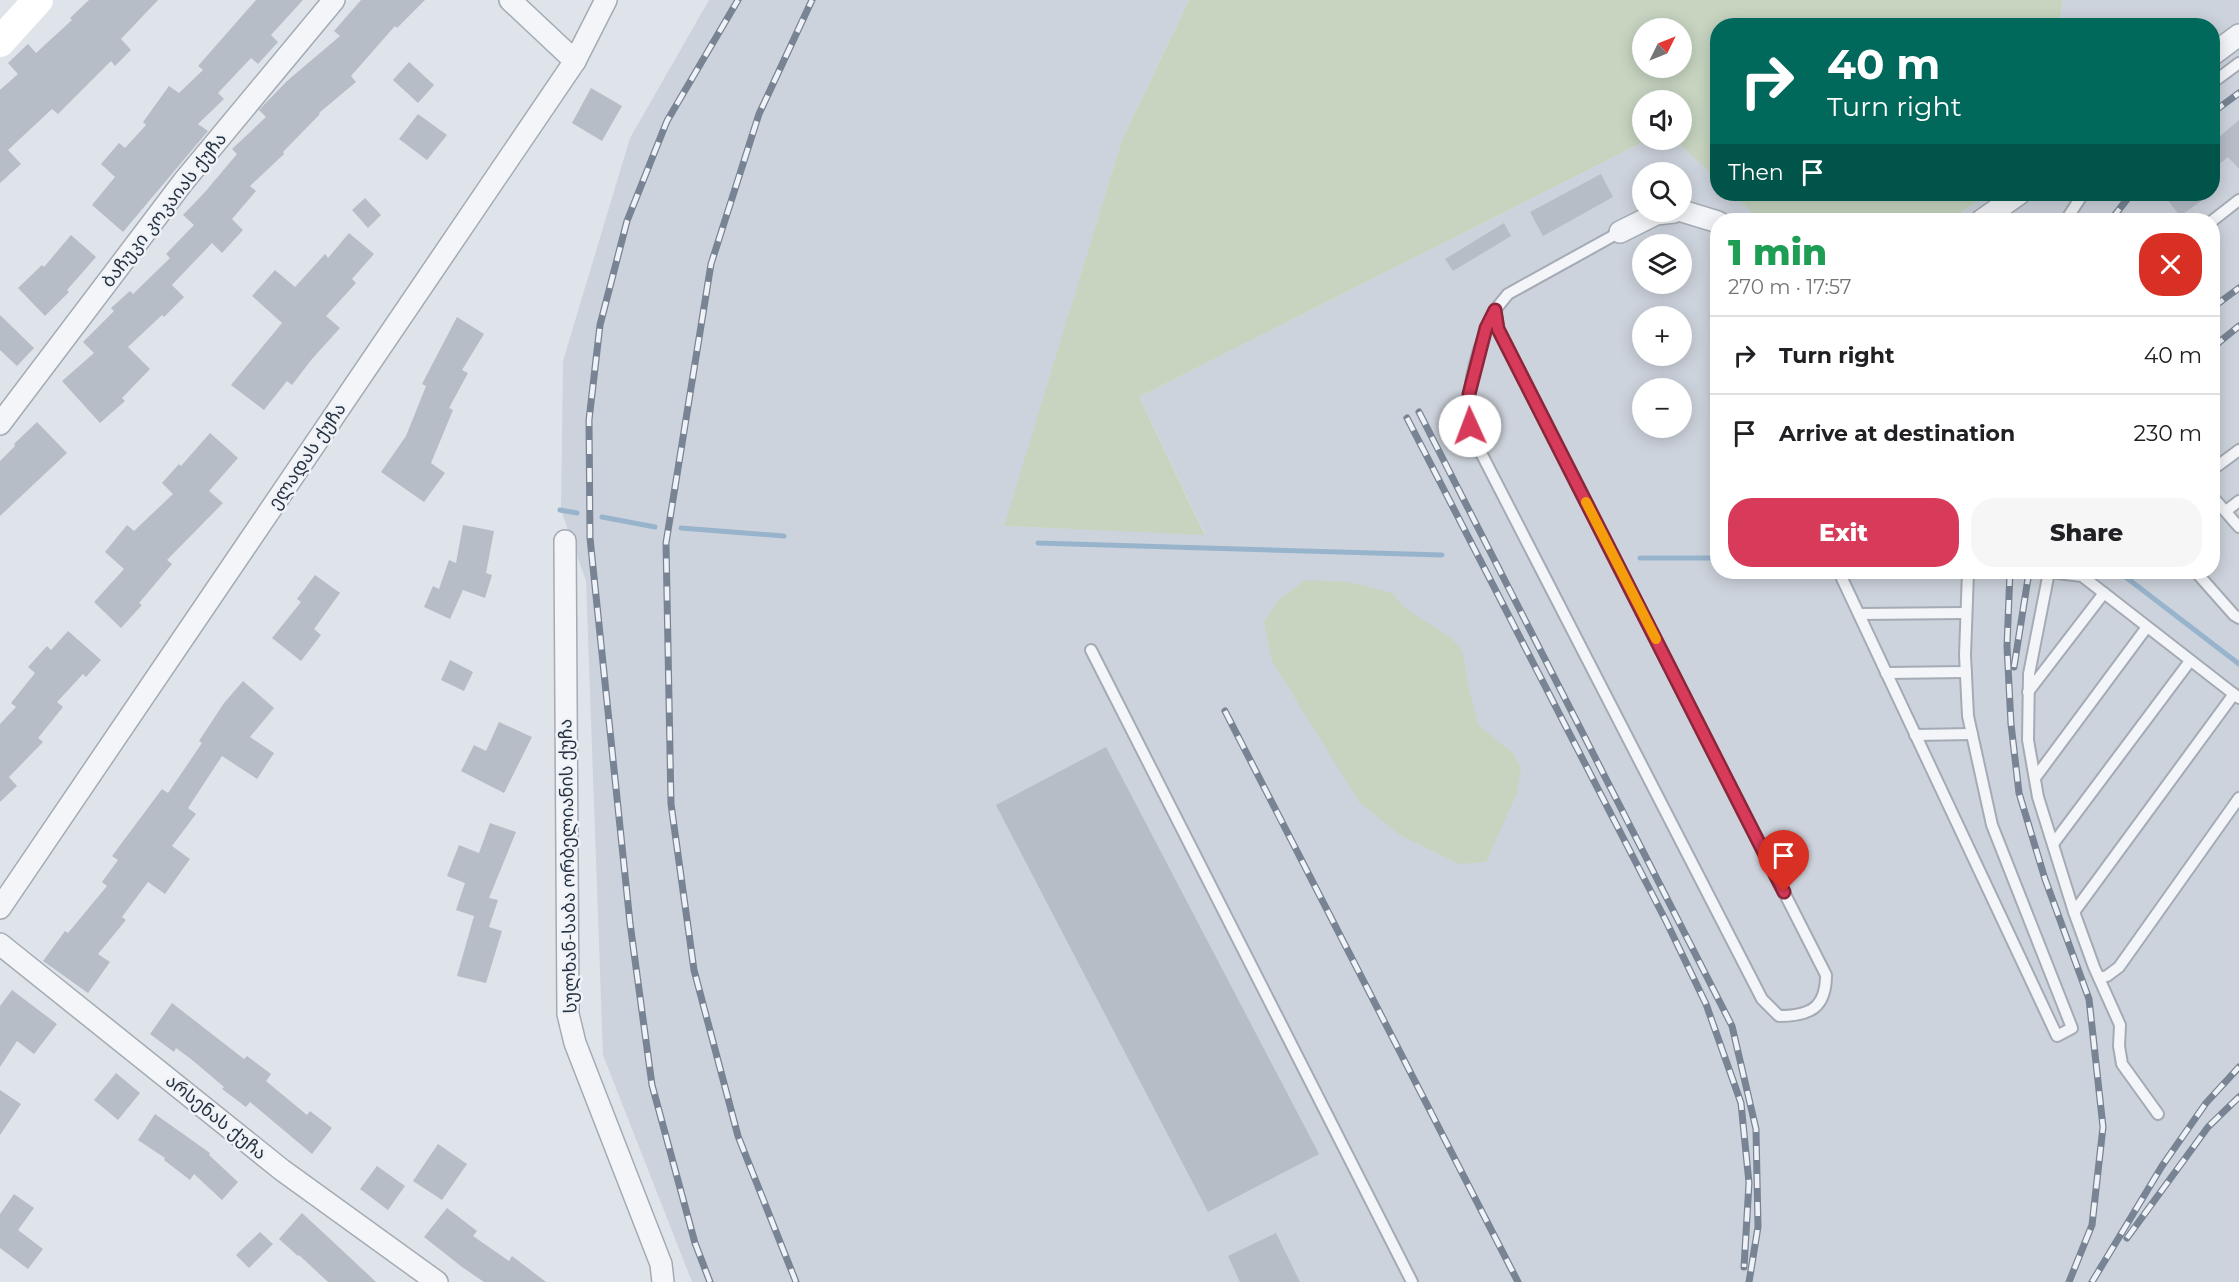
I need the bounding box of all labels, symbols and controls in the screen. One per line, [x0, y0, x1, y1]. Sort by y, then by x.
north arrow [1632, 18, 1692, 78]
map controls [1632, 18, 1692, 438]
text: 40 m [1827, 38, 1940, 90]
icon: right [1728, 42, 1806, 120]
button: sound [1632, 90, 1692, 150]
text: Turn right [1827, 90, 1962, 123]
street label: ბაჩუკი კოკაიას ქუჩა [97, 128, 231, 292]
icon: arrive [1796, 156, 1829, 189]
text: Then [1728, 159, 1784, 186]
button: search [1632, 162, 1692, 222]
text: 1 min [1728, 230, 1827, 274]
button: close [2139, 233, 2202, 296]
button: layers [1632, 234, 1692, 294]
text: 270 m · 17:57 [1728, 275, 1852, 299]
button: + [1632, 306, 1692, 366]
icon: right [1728, 339, 1761, 372]
text: Turn right [1779, 342, 1894, 369]
text: 40 m [2144, 342, 2202, 369]
button: − [1632, 378, 1692, 438]
position arrow [1438, 394, 1502, 458]
street label: ელადას ქუჩა [263, 399, 351, 513]
icon: arrive [1728, 417, 1761, 450]
text: Arrive at destination [1779, 420, 2015, 447]
text: 230 m [2133, 420, 2202, 447]
button: Exit [1728, 498, 1959, 567]
button: Share [1971, 498, 2202, 567]
street label: სულხან-საბა ორბელიანის ქუჩა [554, 718, 582, 1014]
pin [1758, 830, 1809, 892]
icon: arrive [1767, 839, 1800, 872]
street label: არსენას ქუჩა [161, 1070, 271, 1164]

